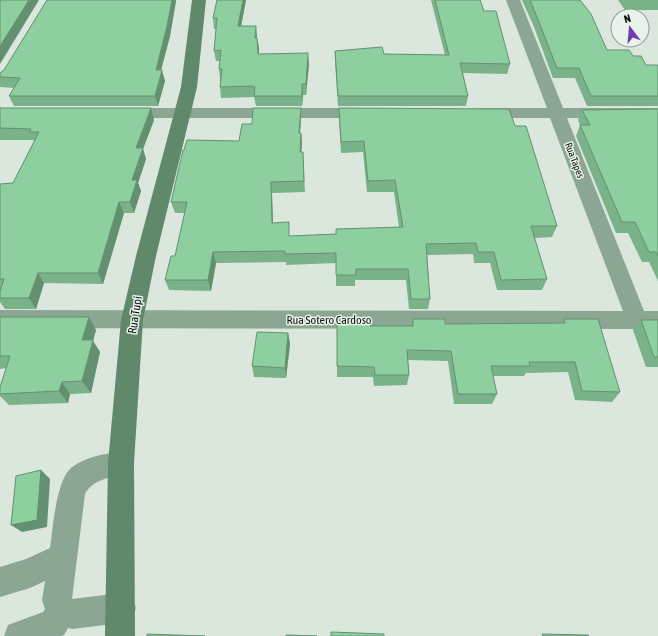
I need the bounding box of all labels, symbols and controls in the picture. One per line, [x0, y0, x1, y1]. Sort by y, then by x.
north arrow [610, 8, 650, 48]
text: N [622, 12, 632, 25]
street label: Rua Tapes [563, 141, 586, 180]
street label: Rua Tupi [125, 295, 145, 335]
street label: Rua Sotero Cardoso [286, 313, 372, 327]

